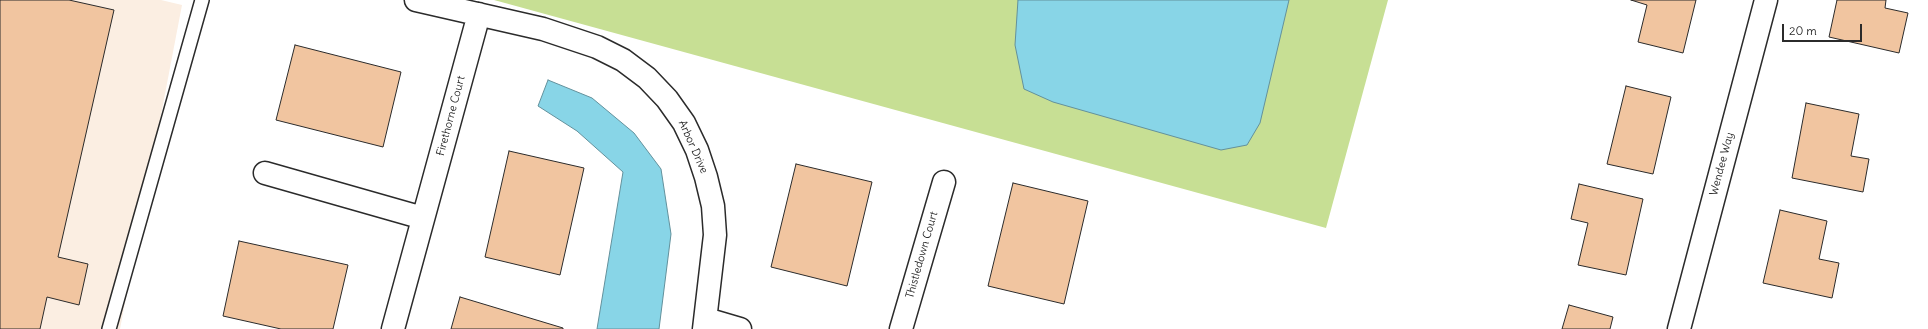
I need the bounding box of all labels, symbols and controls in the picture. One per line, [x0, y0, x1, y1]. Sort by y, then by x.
scale bar [1784, 16, 1864, 42]
text: 20 m [1789, 23, 1817, 38]
street label: Firethorne Court [434, 75, 468, 157]
street label: Arbor Drive [675, 118, 711, 176]
street label: Wendee Way [1707, 131, 1737, 197]
street label: Thistledown Court [903, 210, 941, 300]

